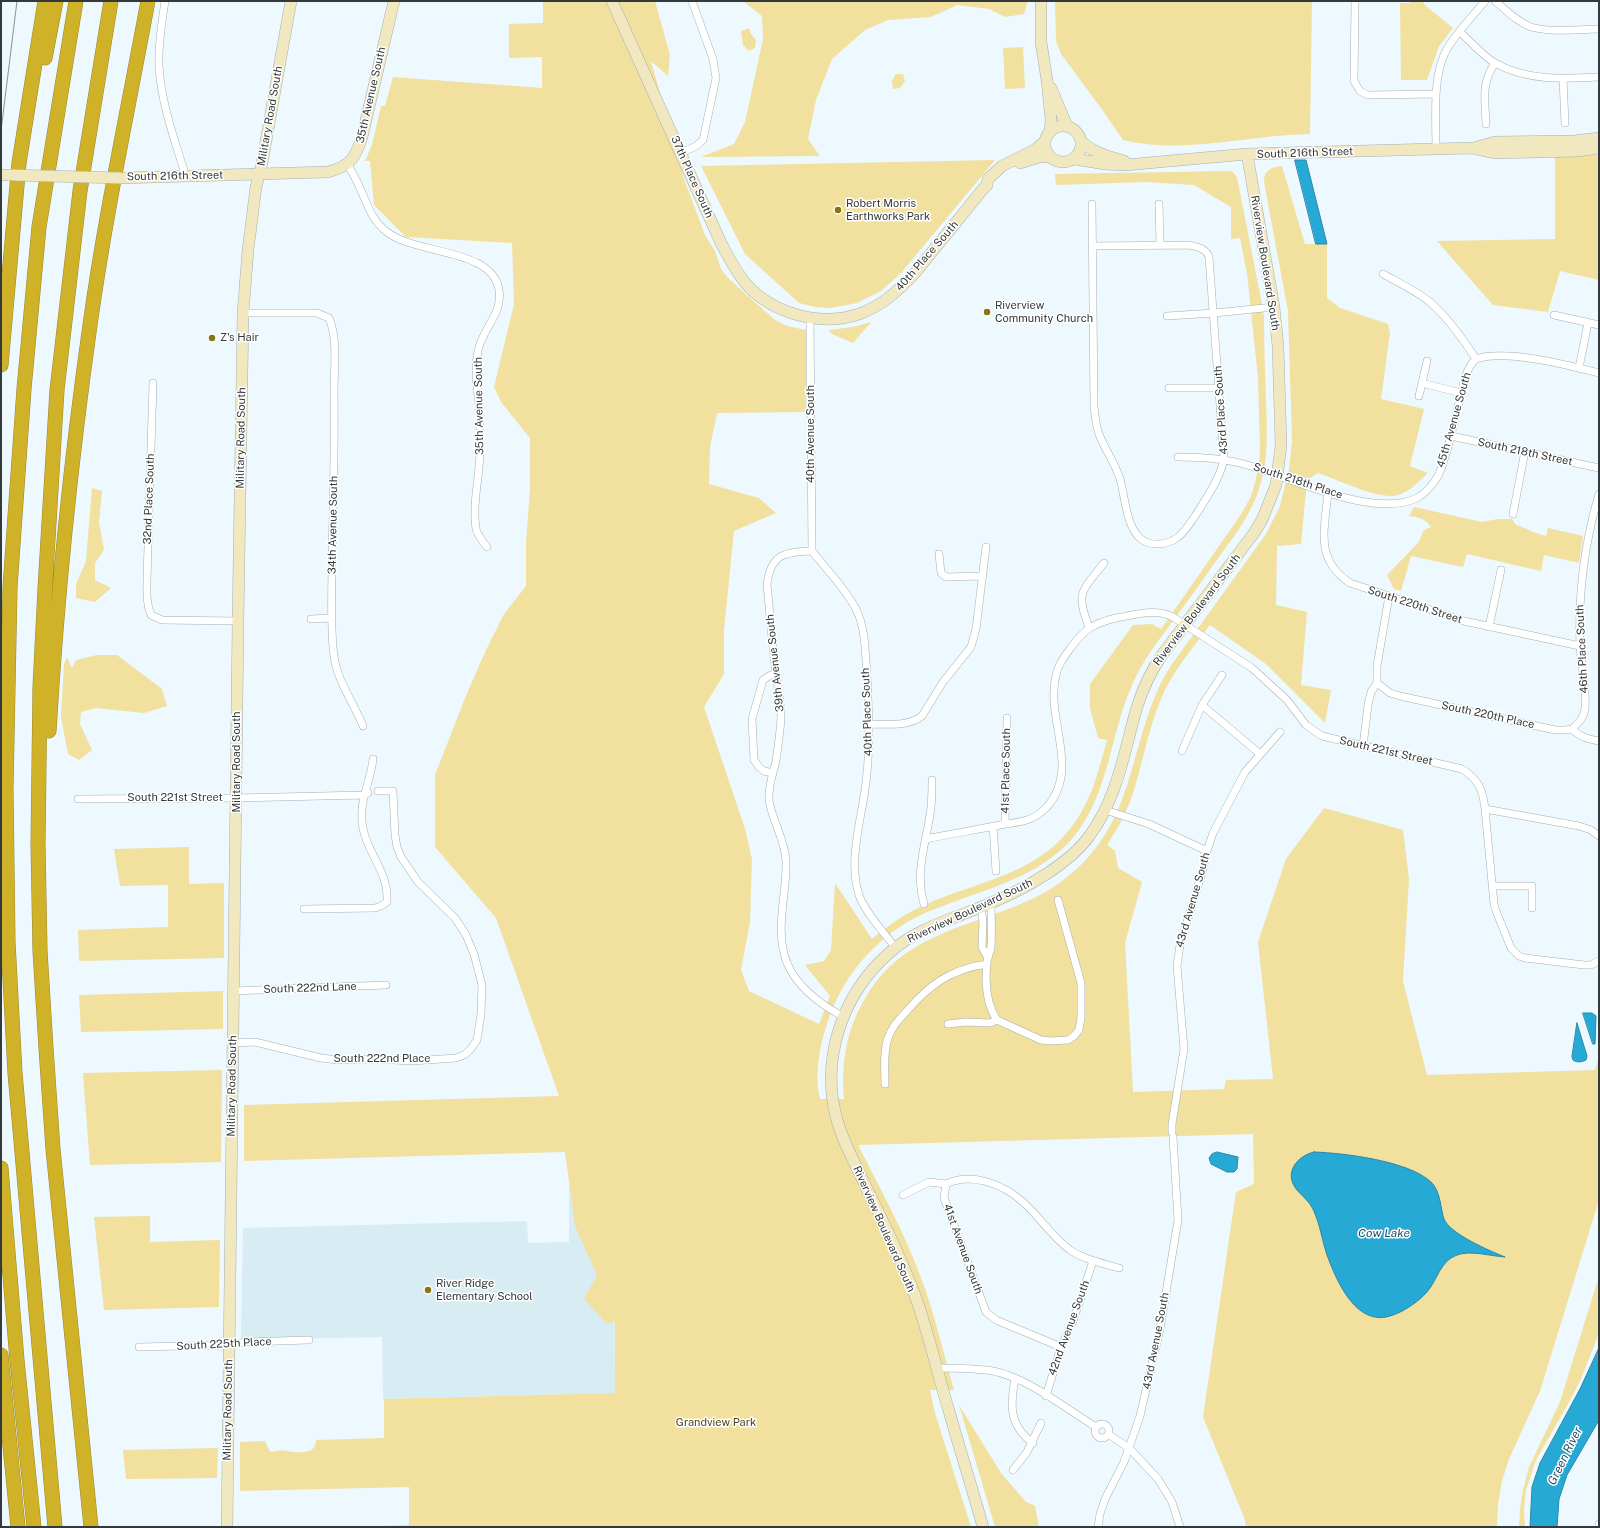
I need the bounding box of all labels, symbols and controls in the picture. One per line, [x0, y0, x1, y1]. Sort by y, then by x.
street label: 35th Avenue South [354, 46, 388, 144]
street label: Military Road South [255, 65, 285, 167]
street label: 37th Place South [668, 134, 716, 220]
street label: South 216th Street [1257, 145, 1353, 161]
street label: South 216th Street [127, 169, 223, 183]
street label: Riverview Boulevard South [1248, 194, 1282, 332]
place label: Robert Morris Earthworks Park [846, 197, 930, 223]
marker: Robert Morris Earthworks Park [833, 205, 843, 215]
street label: 40th Place South [893, 218, 961, 294]
place label: Riverview Community Church [995, 299, 1093, 325]
marker: Riverview Community Church [982, 307, 992, 317]
place label: Z's Hair [220, 331, 259, 345]
marker: Z's Hair [207, 333, 217, 343]
street label: 35th Avenue South [472, 357, 486, 455]
street label: 43rd Place South [1211, 365, 1231, 455]
street label: 45th Avenue South [1434, 371, 1474, 469]
street label: 40th Avenue South [804, 385, 818, 483]
street label: Military Road South [234, 387, 248, 489]
street label: South 218th Street [1476, 435, 1574, 469]
street label: 32nd Place South [141, 453, 157, 545]
street label: South 218th Place [1252, 460, 1344, 502]
street label: 34th Avenue South [326, 476, 340, 574]
street label: Riverview Boulevard South [1151, 551, 1243, 669]
street label: South 220th Street [1366, 584, 1464, 626]
street label: 46th Place South [1573, 604, 1591, 694]
street label: 39th Avenue South [763, 614, 787, 712]
street label: 40th Place South [859, 667, 875, 757]
street label: South 220th Place [1440, 699, 1536, 731]
street label: Military Road South [230, 711, 244, 813]
street label: 41st Place South [999, 728, 1013, 814]
street label: South 221st Street [1338, 734, 1434, 768]
street label: South 221st Street [127, 791, 223, 805]
street label: 43rd Avenue South [1173, 851, 1213, 949]
street label: Riverview Boulevard South [905, 876, 1035, 946]
street label: South 222nd Lane [263, 980, 357, 996]
street label: Military Road South [225, 1035, 239, 1137]
street label: South 222nd Place [333, 1052, 431, 1066]
street label: Riverview Boulevard South [850, 1164, 918, 1294]
street label: 41st Avenue South [941, 1202, 985, 1296]
water label: Cow Lake [1358, 1226, 1410, 1240]
place label: River Ridge Elementary School [436, 1277, 533, 1303]
street label: 42nd Avenue South [1046, 1279, 1092, 1377]
marker: River Ridge Elementary School [423, 1285, 433, 1295]
street label: 43rd Avenue South [1140, 1291, 1172, 1391]
street label: South 225th Place [176, 1335, 272, 1353]
street label: Military Road South [221, 1359, 235, 1461]
park label: Grandview Park [676, 1416, 756, 1430]
water label: Green River [1545, 1425, 1585, 1487]

